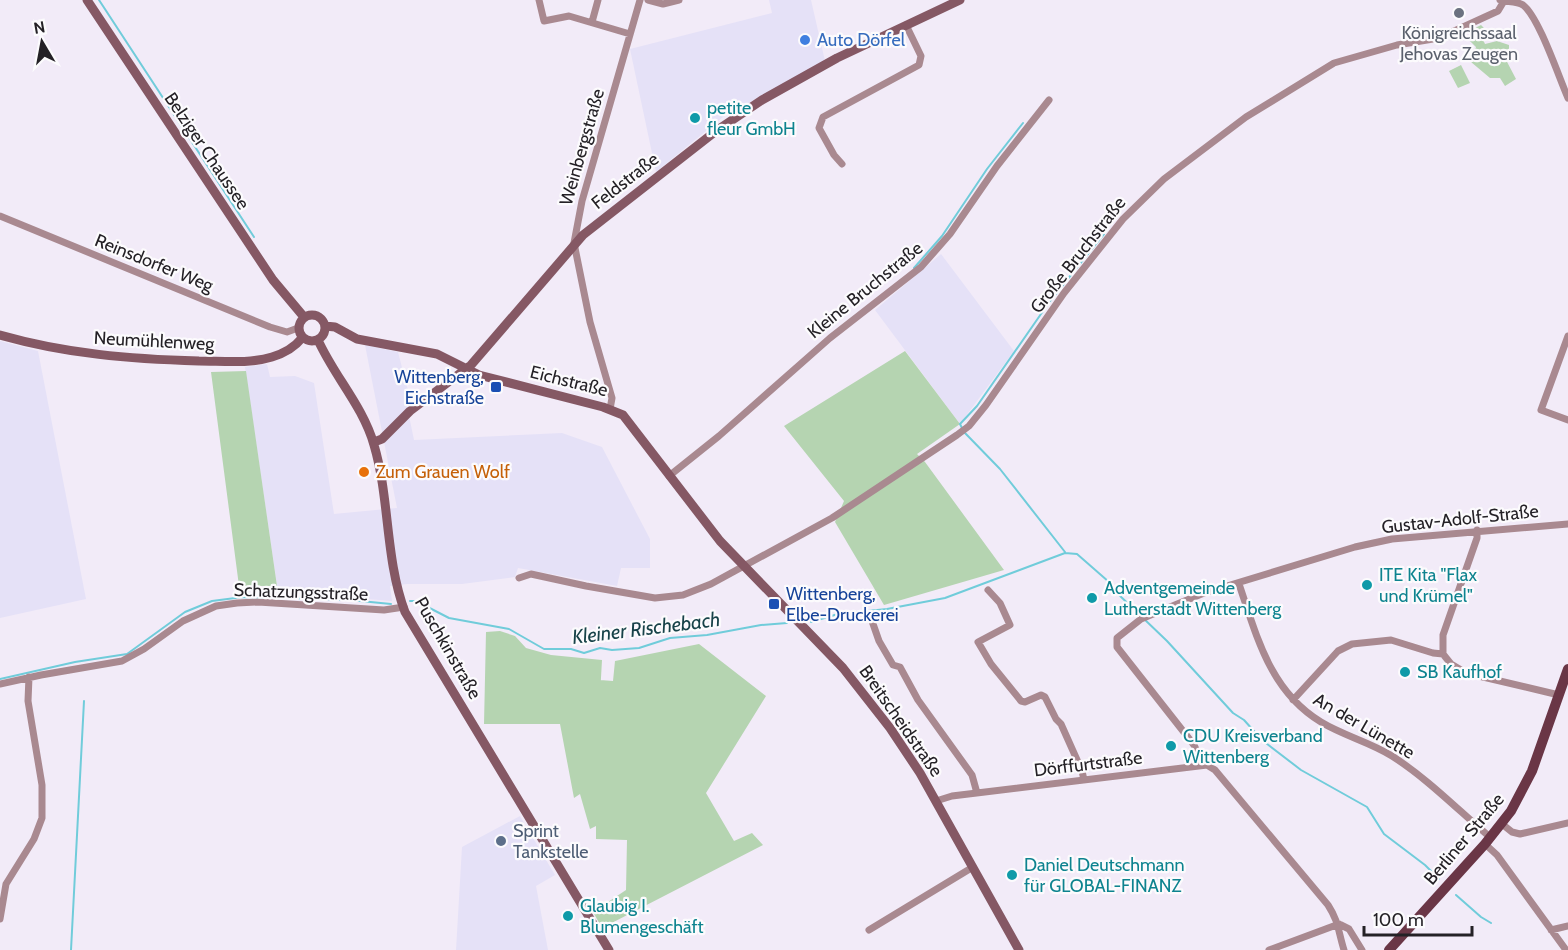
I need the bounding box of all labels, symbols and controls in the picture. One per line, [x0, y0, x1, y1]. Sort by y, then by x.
marker: Königreichssaal Jehovas Zeugen [1452, 6, 1466, 20]
north arrow [12, 12, 72, 72]
text: N [32, 17, 47, 38]
place label: Königreichssaal Jehovas Zeugen [1399, 22, 1518, 65]
place label: Auto Dörfel [817, 29, 906, 51]
marker: Auto Dörfel [798, 33, 812, 47]
street label: Weinbergstraße [555, 86, 609, 208]
street label: Belziger Chaussee [160, 88, 254, 214]
place label: petite fleur GmbH [707, 97, 796, 140]
marker: petite fleur GmbH [688, 111, 702, 125]
street label: Feldstraße [587, 148, 663, 214]
street label: Große Bruchstraße [1026, 192, 1130, 318]
street label: Reinsdorfer Weg [92, 229, 217, 297]
street label: Kleine Bruchstraße [803, 237, 927, 343]
street label: Neumühlenweg [93, 327, 216, 355]
street label: Eichstraße [528, 361, 610, 401]
place label: Wittenberg, Eichstraße [394, 366, 484, 409]
marker: Wittenberg, Eichstraße [489, 380, 503, 394]
place label: Zum Grauen Wolf [376, 461, 510, 483]
marker: Zum Grauen Wolf [357, 465, 371, 479]
street label: Gustav-Adolf-Straße [1380, 500, 1540, 538]
place label: ITE Kita "Flax und Krümel" [1379, 564, 1477, 607]
place label: Adventgemeinde Lutherstadt Wittenberg [1104, 577, 1282, 620]
marker: ITE Kita "Flax und Krümel" [1360, 578, 1374, 592]
street label: Schatzungsstraße [233, 579, 369, 605]
place label: Wittenberg, Elbe-Druckerei [786, 583, 899, 626]
marker: Adventgemeinde Lutherstadt Wittenberg [1085, 591, 1099, 605]
street label: Puschkinstraße [410, 593, 486, 703]
marker: Wittenberg, Elbe-Druckerei [767, 597, 781, 611]
water label: Kleiner Rischebach [571, 607, 721, 649]
street label: Breitscheidstraße [854, 661, 948, 781]
place label: SB Kaufhof [1417, 661, 1502, 683]
marker: SB Kaufhof [1398, 665, 1412, 679]
street label: An der Lünette [1310, 688, 1418, 764]
place label: CDU Kreisverband Wittenberg [1183, 725, 1323, 768]
marker: CDU Kreisverband Wittenberg [1164, 739, 1178, 753]
street label: Dörffurtstraße [1033, 746, 1143, 782]
street label: Berliner Straße [1419, 789, 1509, 889]
place label: Sprint Tankstelle [513, 820, 589, 863]
marker: Sprint Tankstelle [494, 834, 508, 848]
place label: Daniel Deutschmann für GLOBAL-FINANZ [1024, 854, 1185, 897]
marker: Daniel Deutschmann für GLOBAL-FINANZ [1005, 868, 1019, 882]
place label: Glaubig I. Blumengeschäft [580, 895, 704, 938]
scale bar [1364, 899, 1472, 937]
marker: Glaubig I. Blumengeschäft [561, 909, 575, 923]
text: 100 m [1373, 909, 1424, 931]

